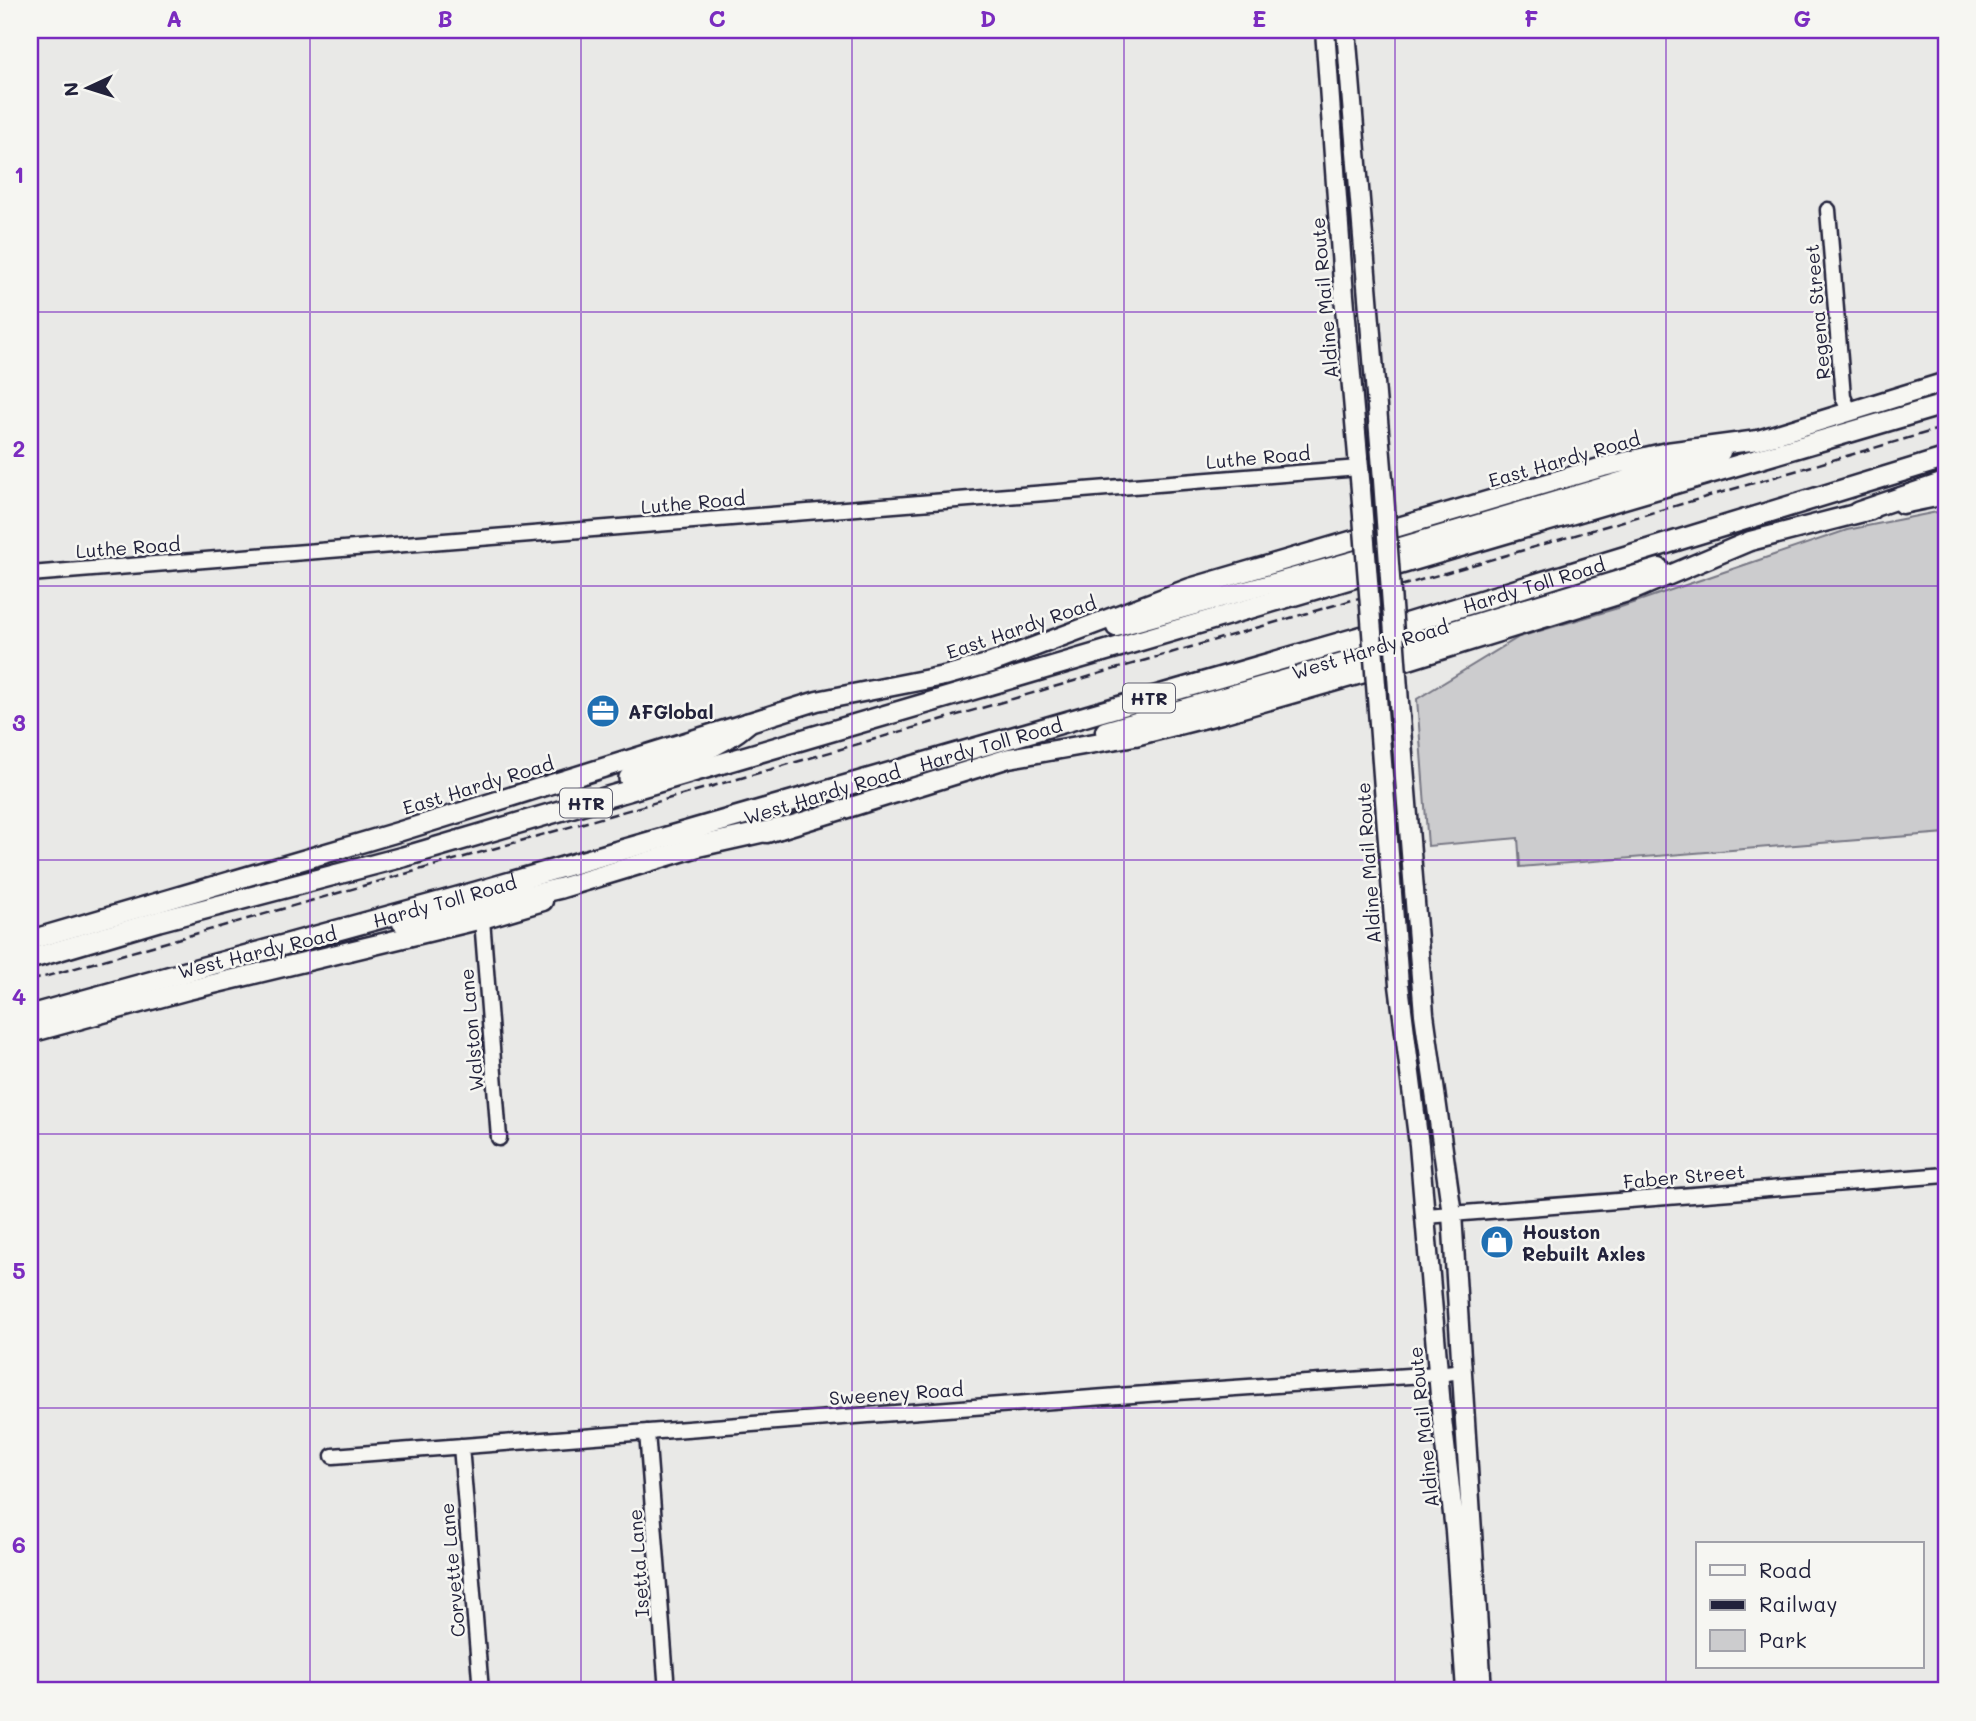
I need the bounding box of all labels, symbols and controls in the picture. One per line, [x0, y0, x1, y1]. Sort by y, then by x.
text: A [166, 3, 182, 33]
text: B [437, 3, 453, 33]
text: C [708, 3, 726, 33]
text: D [980, 3, 996, 33]
text: E [1252, 3, 1266, 33]
text: F [1524, 3, 1538, 33]
text: G [1793, 3, 1811, 33]
north arrow [52, 52, 122, 122]
text: N [58, 81, 84, 97]
text: 1 [14, 159, 24, 189]
street label: Aldine Mail Route [1304, 216, 1344, 380]
street label: Regena Street [1799, 243, 1835, 381]
street label: East Hardy Road [1485, 425, 1643, 493]
text: 2 [13, 433, 25, 463]
street label: Luthe Road [1205, 440, 1311, 474]
street label: Luthe Road [640, 485, 746, 519]
street label: Luthe Road [75, 531, 181, 563]
street label: Hardy Toll Road [1459, 551, 1608, 618]
street label: East Hardy Road [943, 590, 1099, 664]
street label: West Hardy Road [1289, 613, 1451, 685]
road number: HTR [1123, 684, 1175, 712]
office icon: AFGlobal [584, 692, 622, 730]
place label: AFGlobal [628, 699, 714, 724]
text: 3 [12, 707, 26, 737]
street label: Hardy Toll Road [916, 711, 1065, 776]
street label: East Hardy Road [399, 750, 557, 820]
street label: West Hardy Road [741, 758, 903, 830]
street label: Aldine Mail Route [1350, 781, 1386, 945]
road number: HTR [560, 788, 612, 818]
street label: Hardy Toll Road [370, 869, 519, 932]
street label: West Hardy Road [175, 920, 339, 984]
street label: Walston Lane [453, 968, 489, 1092]
text: 4 [12, 981, 26, 1011]
street label: Faber Street [1622, 1158, 1746, 1194]
place label: Houston Rebuilt Axles [1522, 1219, 1646, 1266]
shop icon: Houston Rebuilt Axles [1478, 1223, 1516, 1261]
text: 5 [12, 1255, 26, 1285]
street label: Aldine Mail Route [1402, 1345, 1444, 1509]
street label: Sweeney Road [828, 1376, 964, 1410]
street label: Corvette Lane [434, 1502, 470, 1638]
street label: Isetta Lane [622, 1508, 654, 1618]
text: 6 [12, 1529, 26, 1559]
legend [1696, 1542, 1924, 1668]
text: Road [1759, 1556, 1811, 1583]
text: Railway [1759, 1590, 1838, 1617]
text: Park [1759, 1626, 1807, 1653]

